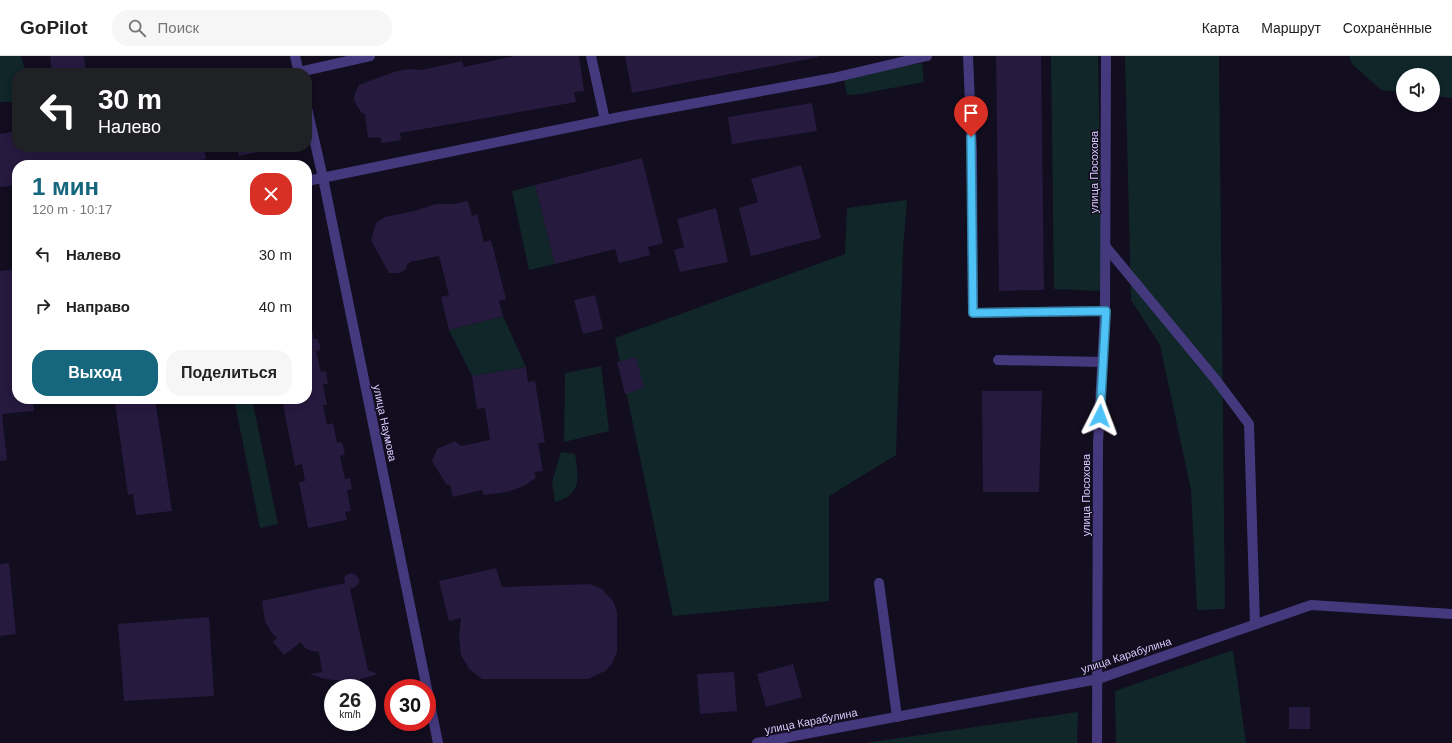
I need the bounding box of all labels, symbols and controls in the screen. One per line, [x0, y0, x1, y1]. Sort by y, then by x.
search box [112, 10, 392, 46]
text: GoPilot [20, 17, 88, 38]
icon: search [126, 17, 148, 39]
text: Поиск [158, 19, 199, 36]
text: Карта [1202, 20, 1239, 36]
text: Маршрут [1261, 20, 1321, 36]
text: Сохранённые [1343, 20, 1432, 36]
map controls [1396, 68, 1440, 112]
button: sound [1396, 68, 1440, 112]
icon: left [32, 84, 84, 136]
text: 30 m [98, 84, 162, 115]
pin [954, 96, 988, 137]
icon: arrive [960, 102, 982, 124]
text: Налево [98, 117, 161, 137]
street label: улица Посохова [1088, 130, 1100, 213]
text: 1 мин [32, 173, 99, 200]
button: close [250, 173, 292, 215]
text: 120 m · 10:17 [32, 202, 112, 217]
icon: left [32, 243, 54, 265]
text: Налево [66, 246, 121, 263]
text: 30 m [259, 246, 292, 263]
icon: right [32, 295, 54, 317]
text: Направо [66, 298, 130, 315]
text: 40 m [259, 298, 292, 315]
button: Выход [32, 350, 158, 396]
button: Поделиться [166, 350, 292, 396]
street label: улица Наумова [371, 384, 399, 463]
position arrow [1079, 395, 1121, 437]
street label: улица Посохова [1080, 453, 1092, 536]
street label: улица Карабулина [1079, 634, 1173, 675]
speed limit sign: 30 [384, 679, 436, 731]
text: 26 [339, 689, 361, 711]
street label: улица Карабулина [764, 706, 859, 736]
text: km/h [339, 709, 361, 720]

